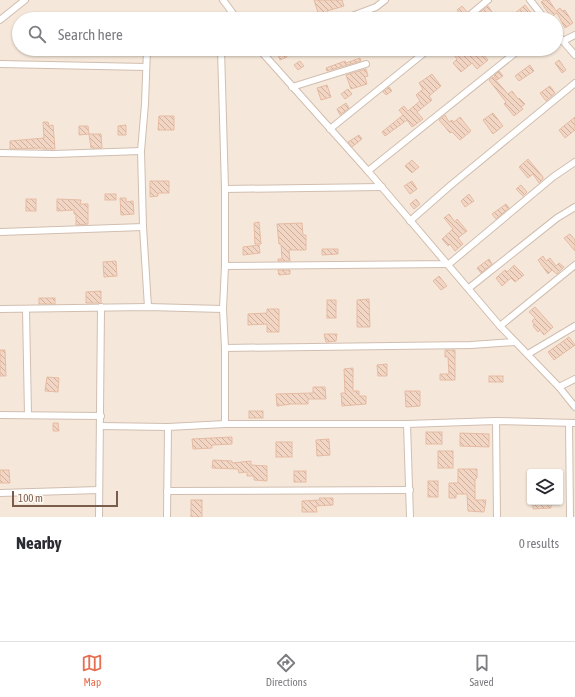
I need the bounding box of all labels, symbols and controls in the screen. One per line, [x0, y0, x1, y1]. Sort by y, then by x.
search box [12, 12, 563, 56]
icon: search [26, 23, 48, 45]
text: Search here [58, 26, 123, 43]
map controls [527, 469, 563, 505]
button: layers [527, 469, 563, 505]
scale bar [12, 489, 118, 508]
text: 100 m [18, 492, 43, 504]
text: Nearby [16, 533, 62, 553]
text: 0 results [519, 536, 559, 551]
tab: Map [81, 652, 103, 688]
tab: Directions [266, 652, 307, 688]
tab: Saved [469, 652, 494, 688]

